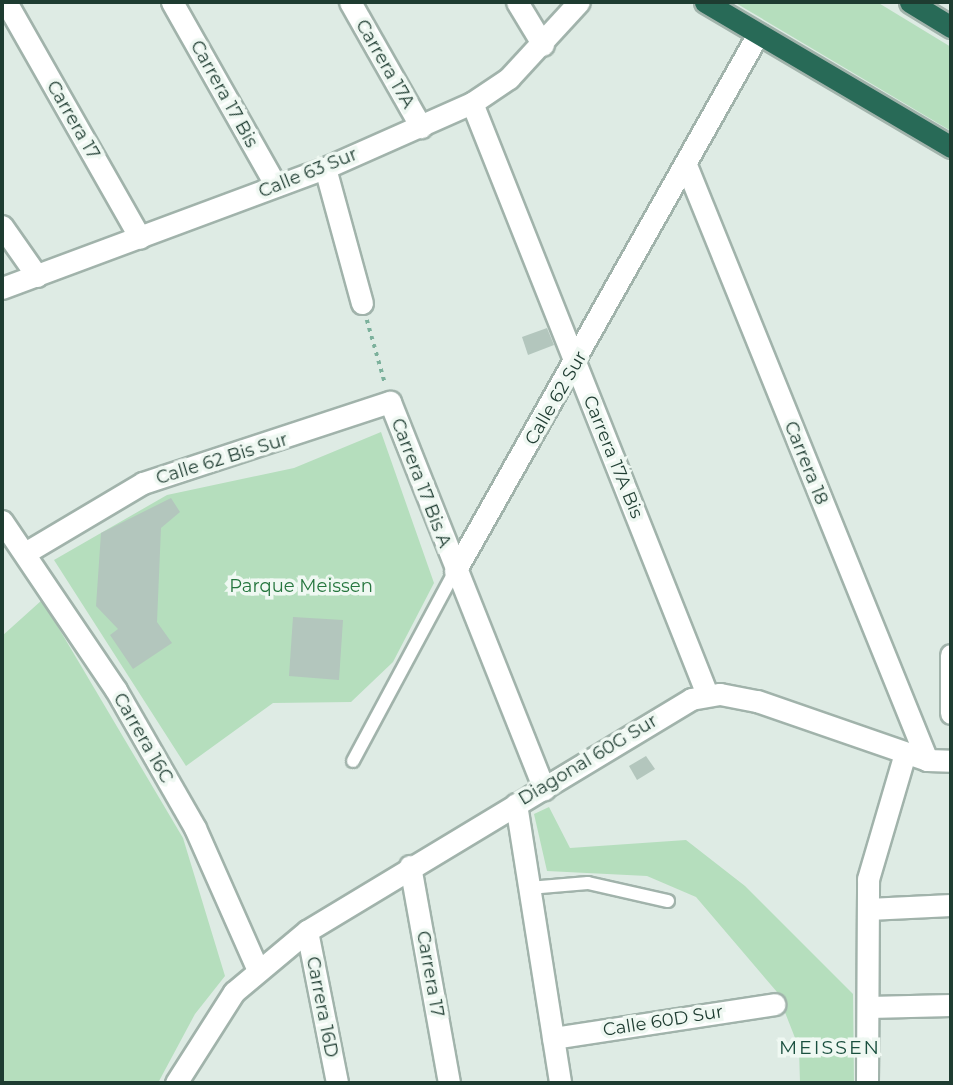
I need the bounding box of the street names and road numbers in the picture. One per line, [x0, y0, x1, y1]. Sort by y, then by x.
street label: Carrera 17A [351, 16, 419, 112]
street label: Carrera 17 Bis [186, 37, 262, 151]
street label: Carrera 17 [42, 77, 104, 163]
street label: Calle 63 Sur [255, 143, 361, 203]
street label: Calle 62 Sur [520, 347, 592, 449]
street label: Carrera 17A Bis [578, 392, 648, 522]
street label: Carrera 17 Bis A [386, 415, 456, 551]
street label: Carrera 18 [780, 418, 832, 508]
street label: Calle 62 Bis Sur [153, 429, 291, 489]
street label: Carrera 16C [109, 689, 177, 787]
street label: Diagonal 60G Sur [515, 710, 661, 810]
street label: Carrera 17 [412, 929, 448, 1019]
street label: Carrera 16D [302, 955, 342, 1059]
street label: Calle 60D Sur [601, 1001, 725, 1041]

